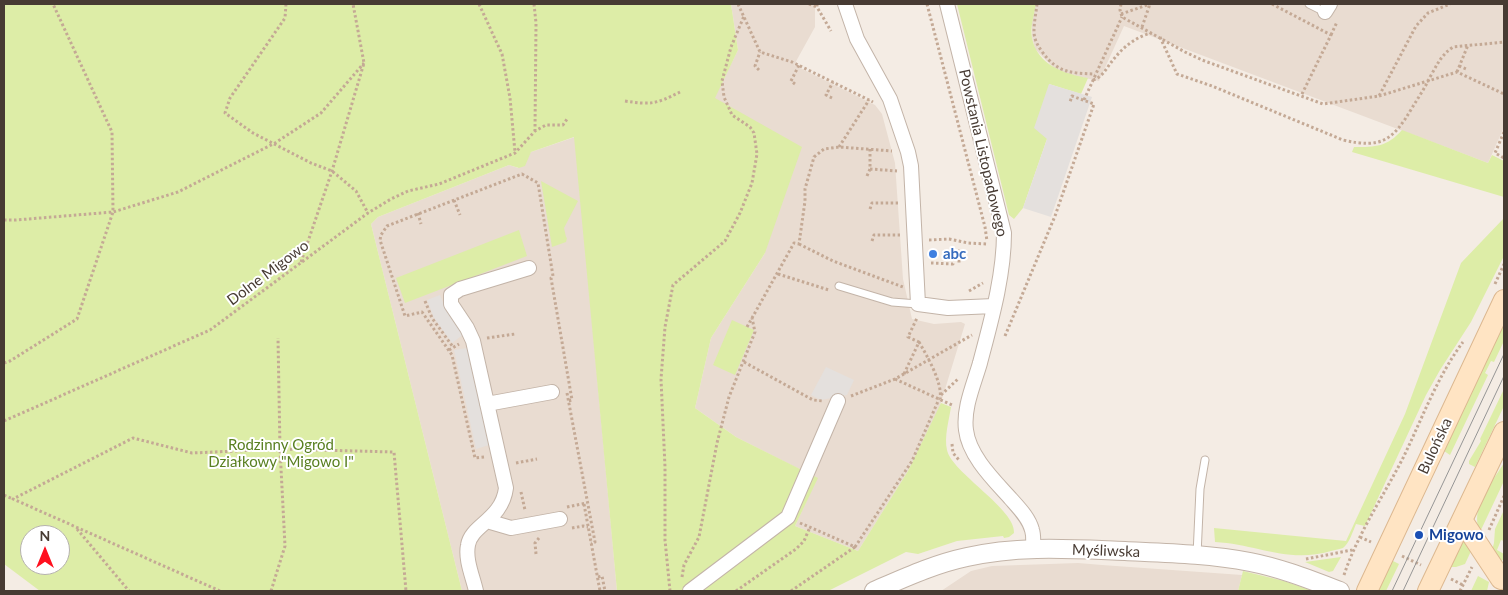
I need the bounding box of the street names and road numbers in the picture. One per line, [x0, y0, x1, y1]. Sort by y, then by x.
street label: Powstania Listopadowego [955, 67, 1011, 239]
street label: Dolne Migowo [224, 237, 312, 309]
street label: Bulońska [1414, 415, 1456, 477]
street label: Myśliwska [1072, 541, 1140, 561]

